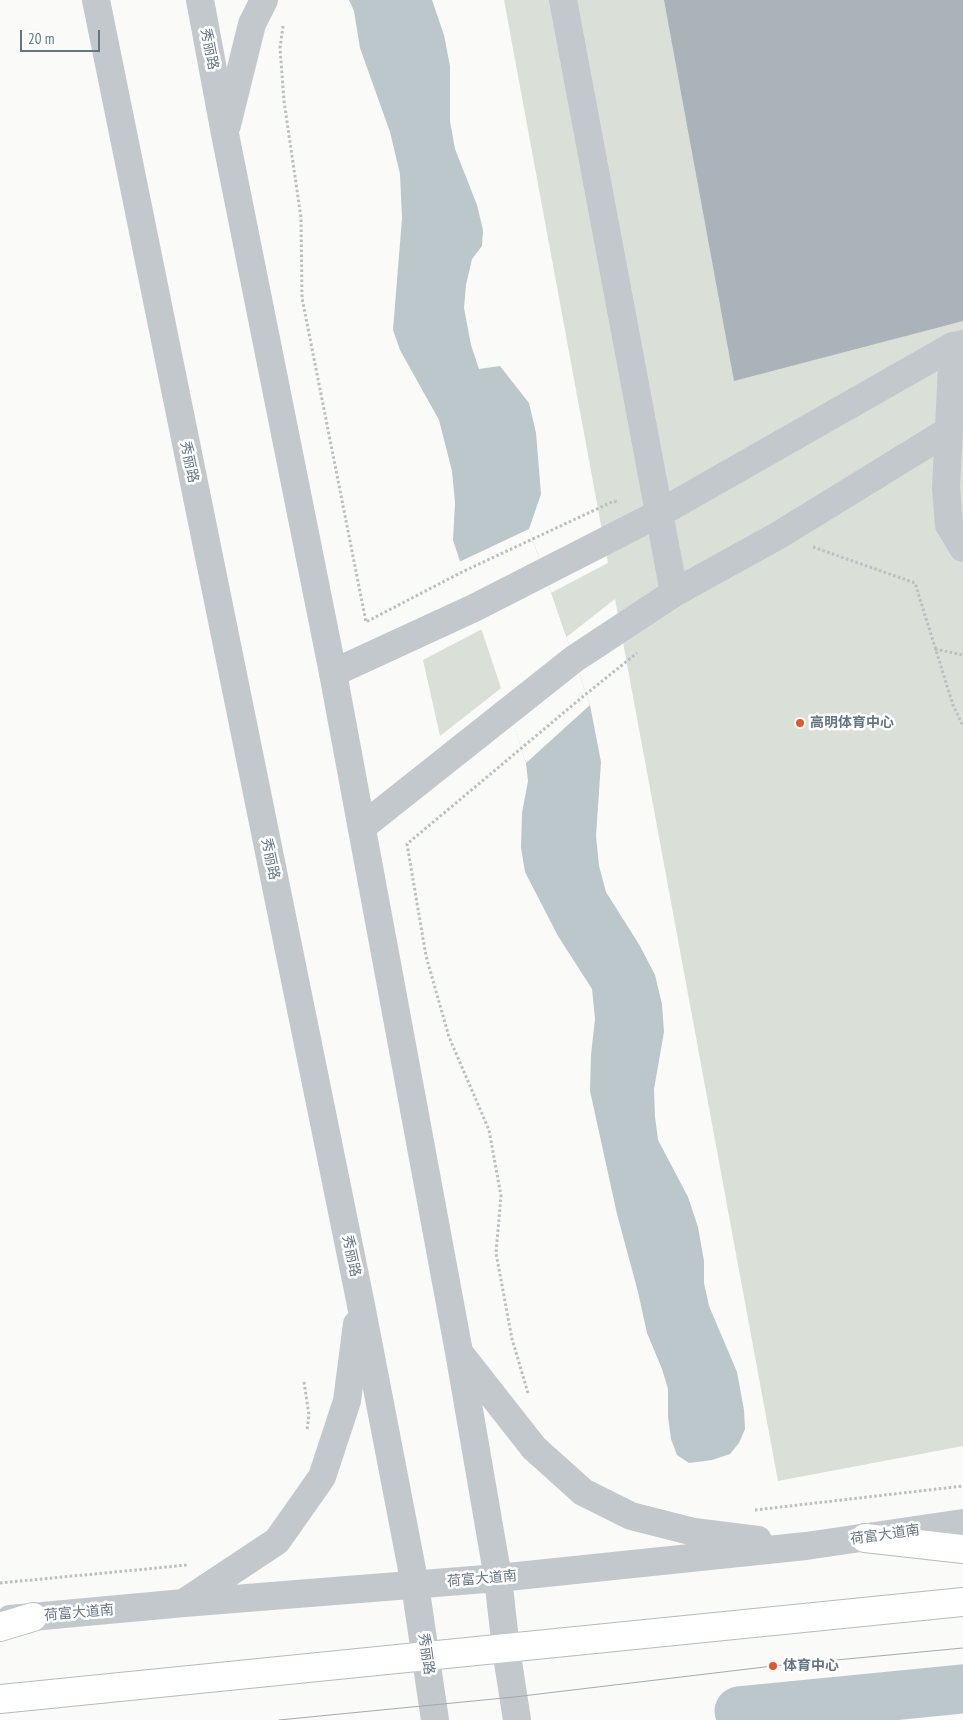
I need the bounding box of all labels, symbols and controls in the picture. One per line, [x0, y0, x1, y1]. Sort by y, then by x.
scale bar [22, 20, 102, 52]
street label: 秀丽路 [197, 27, 221, 71]
text: 20 m [28, 29, 54, 48]
street label: 秀丽路 [176, 440, 202, 484]
place label: 高明体育中心 [810, 715, 894, 731]
marker: 高明体育中心 [794, 717, 806, 729]
street label: 秀丽路 [257, 837, 283, 881]
street label: 秀丽路 [338, 1234, 364, 1278]
street label: 荷富大道南 [849, 1522, 921, 1548]
street label: 荷富大道南 [446, 1568, 518, 1590]
street label: 荷富大道南 [43, 1602, 115, 1624]
street label: 秀丽路 [415, 1632, 437, 1676]
place label: 体育中心 [783, 1658, 839, 1674]
marker: 体育中心 [767, 1660, 779, 1672]

